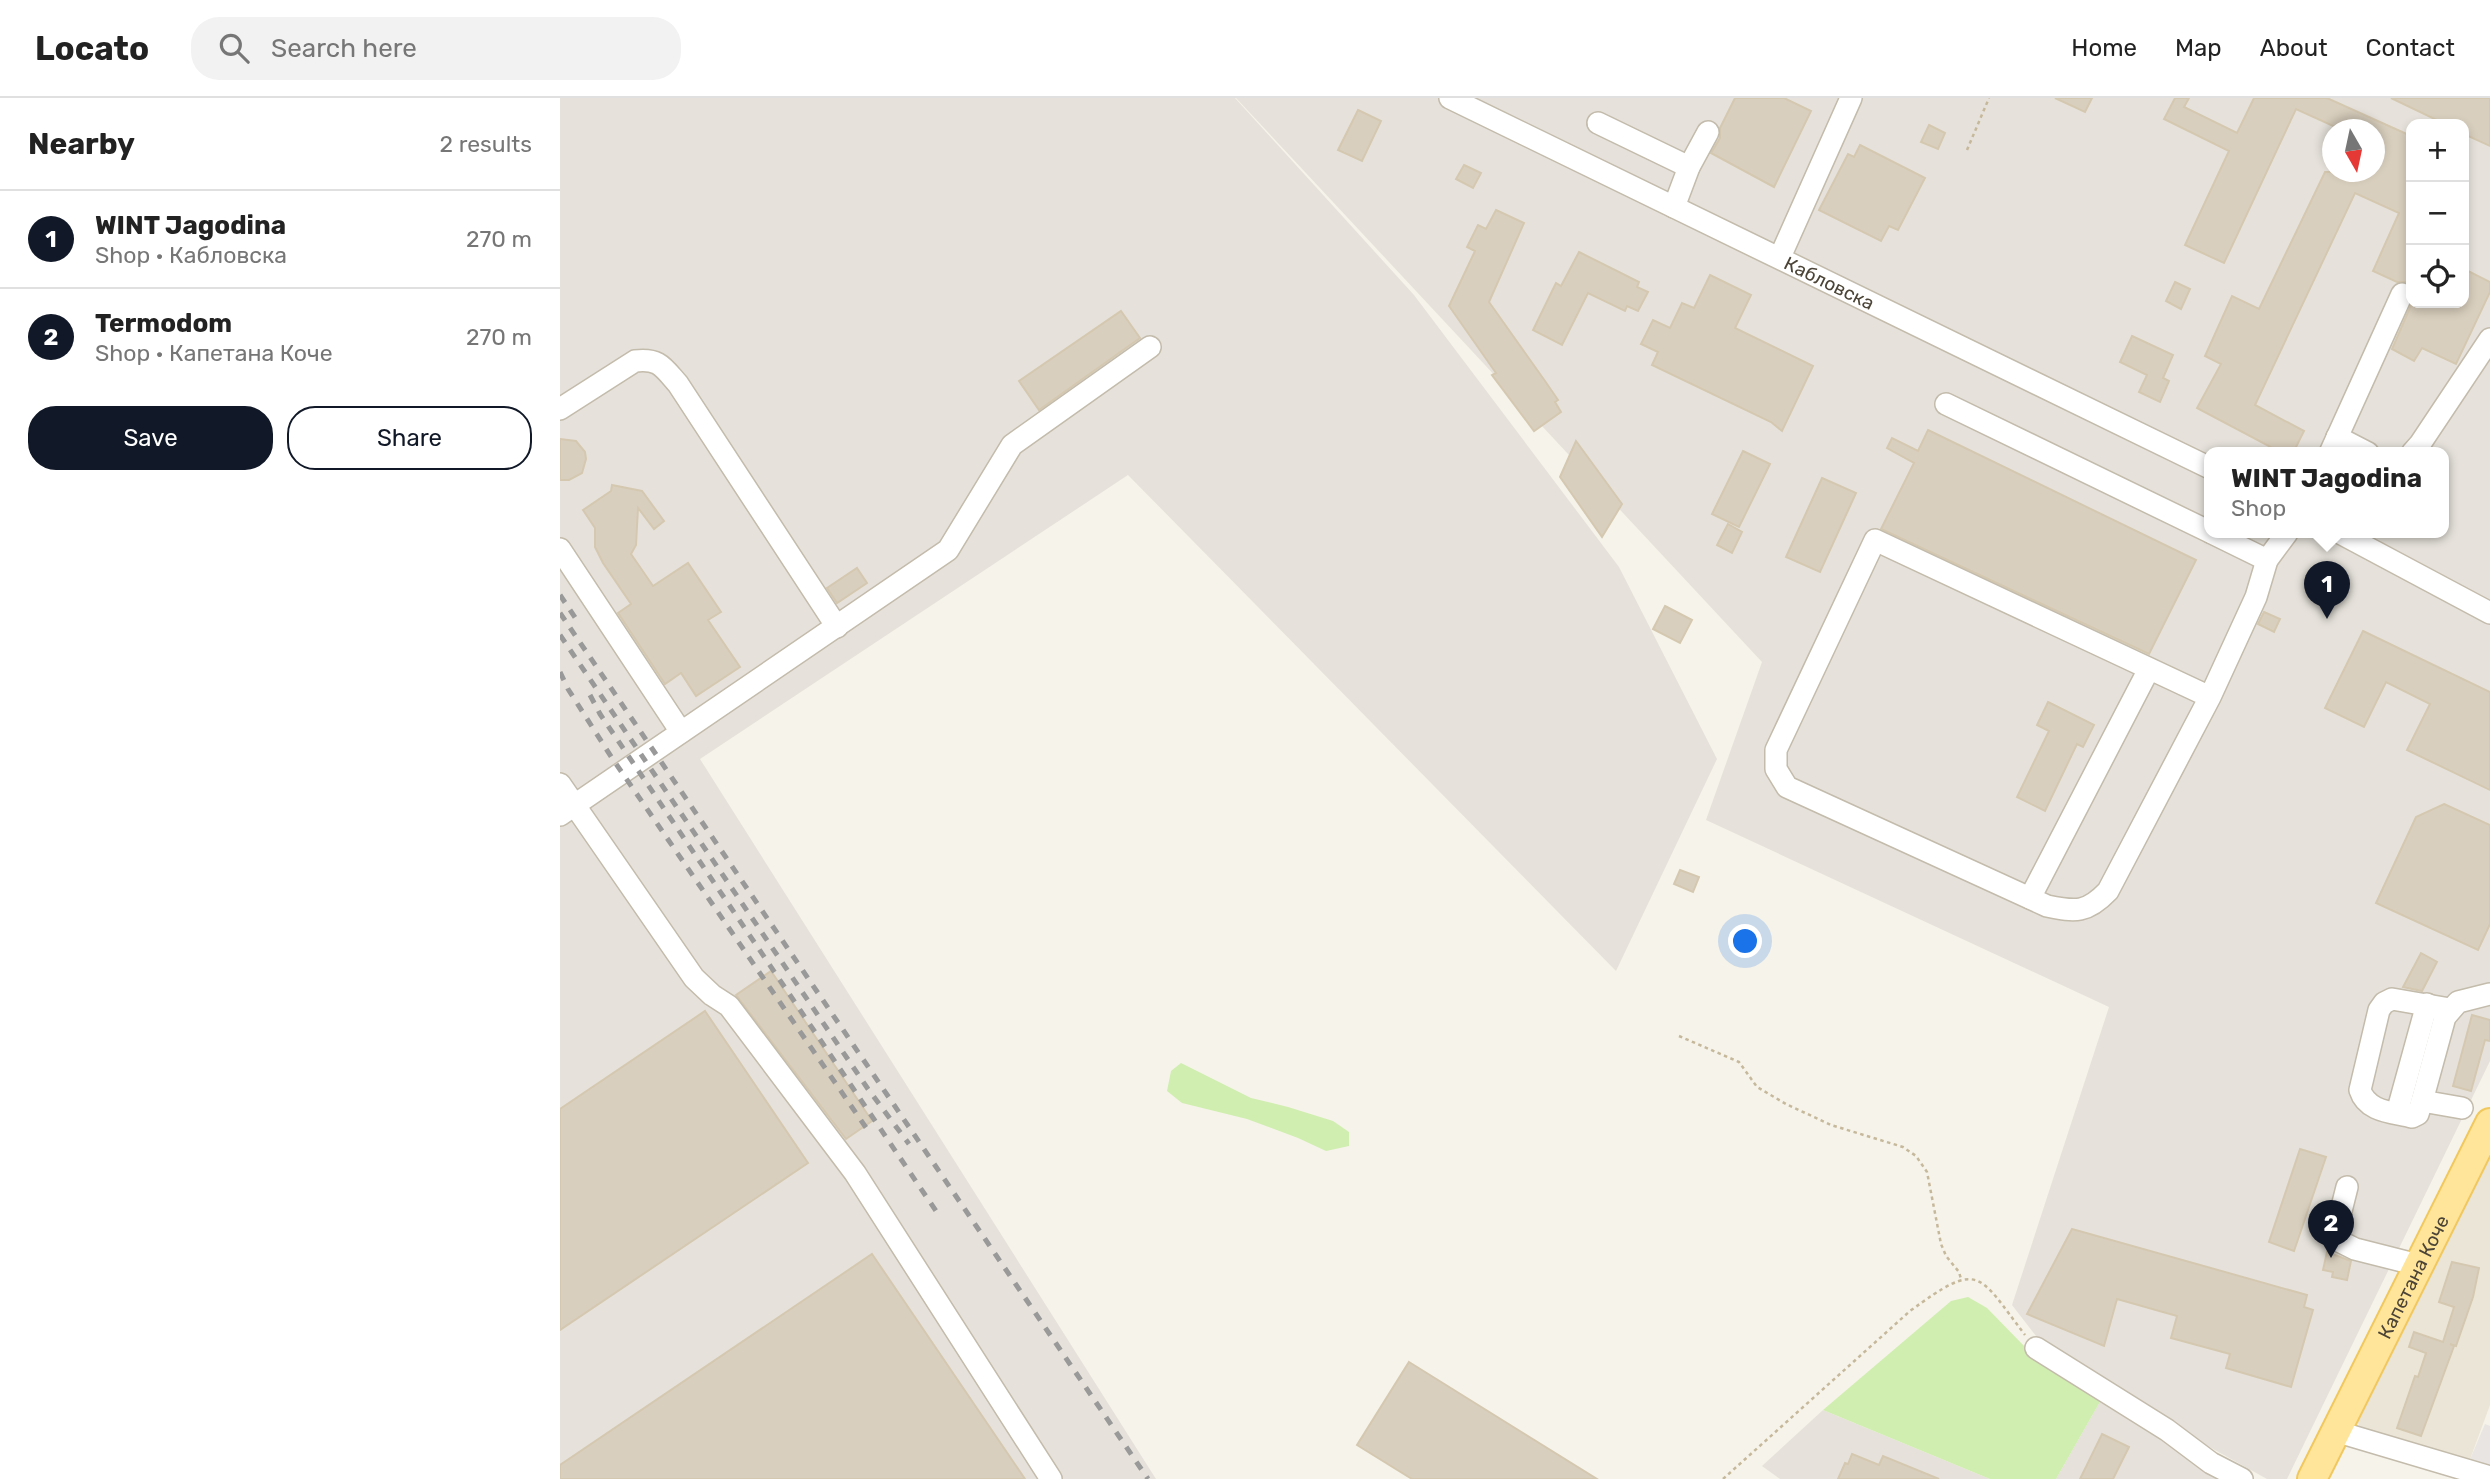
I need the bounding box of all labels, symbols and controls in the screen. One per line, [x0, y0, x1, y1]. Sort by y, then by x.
search box [191, 17, 681, 80]
text: Locato [35, 29, 149, 68]
icon: search [215, 29, 253, 67]
text: Search here [271, 33, 417, 64]
text: Home [2071, 34, 2137, 62]
text: Map [2175, 34, 2222, 62]
text: About [2260, 34, 2328, 62]
text: Contact [2366, 34, 2455, 62]
north arrow [2322, 119, 2385, 182]
map controls [2406, 119, 2469, 308]
button: + [2406, 119, 2469, 182]
text: Nearby [28, 126, 135, 162]
text: 2 results [440, 130, 532, 158]
button: − [2406, 182, 2469, 245]
text: WINT Jagodina [95, 210, 286, 241]
text: 1 [45, 225, 57, 253]
text: 270 m [466, 225, 532, 253]
text: Shop · Кабловска [95, 241, 287, 269]
button: locate [2406, 245, 2469, 308]
street label: Кабловска [1780, 251, 1878, 315]
text: Termodom [95, 308, 232, 339]
text: 2 [44, 323, 58, 351]
text: 270 m [466, 323, 532, 351]
text: Shop · Капетана Коче [95, 339, 333, 367]
button: Save [28, 406, 273, 470]
button: Share [287, 406, 532, 470]
popup [2204, 447, 2449, 538]
text: WINT Jagodina [2231, 463, 2422, 494]
text: Shop [2231, 494, 2286, 522]
pin: 1 [2304, 561, 2350, 619]
your location [1728, 924, 1762, 958]
pin: 2 [2308, 1200, 2354, 1258]
street label: Капетана Коче [2373, 1212, 2454, 1343]

